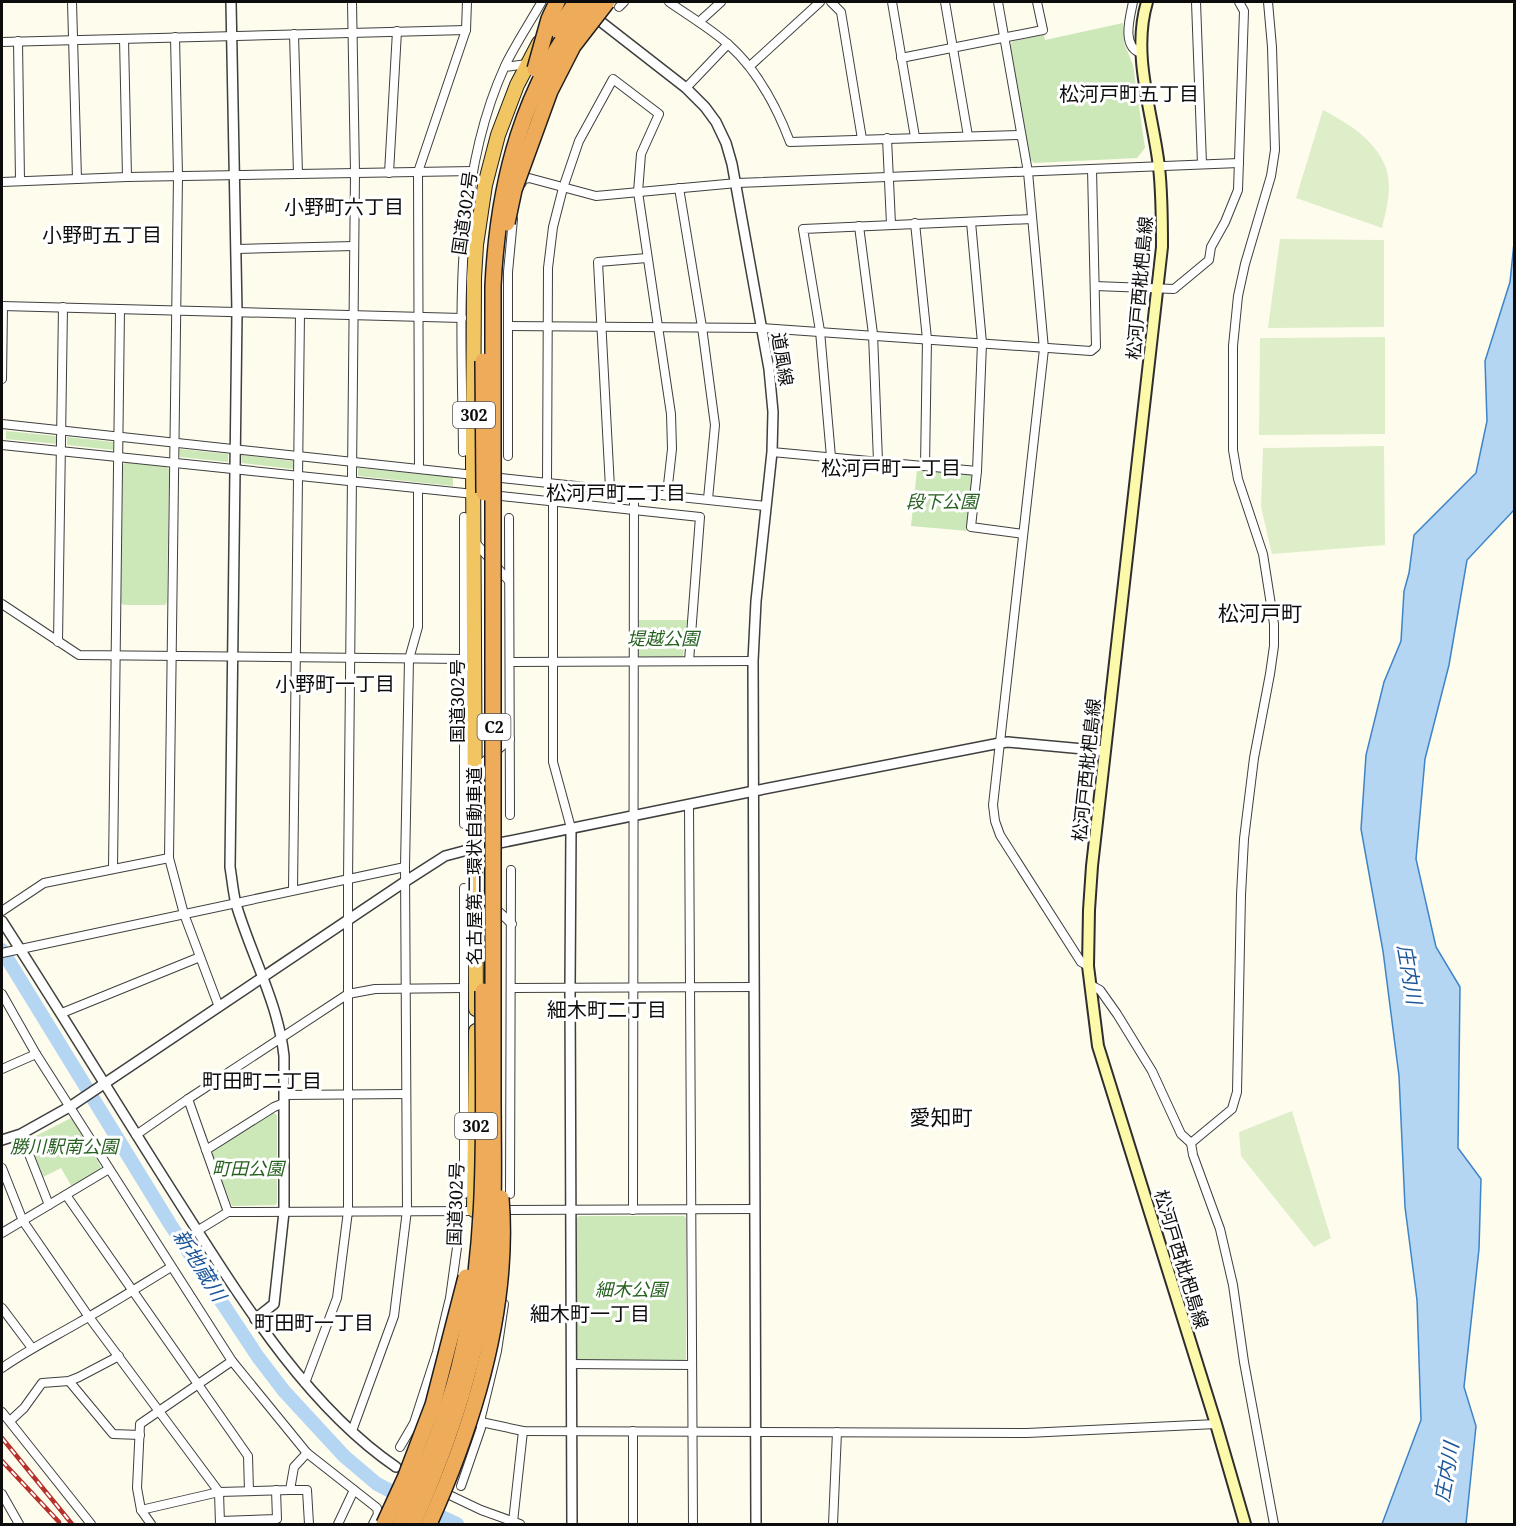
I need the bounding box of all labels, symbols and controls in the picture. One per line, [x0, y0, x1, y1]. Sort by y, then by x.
district label: 松河戸町五丁目 [1059, 80, 1199, 107]
street label: 国道302号 [446, 170, 482, 256]
district label: 小野町六丁目 [284, 193, 404, 220]
street label: 松河戸西枇杷島線 [1121, 215, 1157, 361]
district label: 小野町五丁目 [42, 221, 162, 248]
street label: 道風線 [767, 330, 799, 388]
road number: 302 [453, 402, 495, 428]
district label: 松河戸町一丁目 [821, 454, 961, 481]
district label: 松河戸町二丁目 [546, 479, 686, 506]
park label: 段下公園 [906, 489, 981, 513]
district label: 松河戸町 [1218, 599, 1302, 627]
park label: 堤越公園 [627, 626, 702, 650]
street label: 国道302号 [445, 659, 469, 743]
district label: 小野町一丁目 [275, 670, 395, 697]
street label: 松河戸西枇杷島線 [1067, 697, 1105, 843]
road number: C2 [478, 714, 510, 740]
street label: 名古屋第二環状自動車道 [462, 767, 486, 965]
water label: 庄内川 [1391, 942, 1429, 1008]
district label: 細木町二丁目 [547, 996, 667, 1023]
district label: 町田町二丁目 [202, 1067, 322, 1094]
district label: 愛知町 [910, 1103, 973, 1131]
road number: 302 [455, 1113, 497, 1139]
park label: 勝川駅南公園 [10, 1134, 121, 1158]
park label: 町田公園 [212, 1156, 287, 1180]
street label: 国道302号 [442, 1162, 468, 1246]
street label: 松河戸西枇杷島線 [1149, 1187, 1215, 1331]
water label: 新地蔵川 [167, 1224, 234, 1308]
park label: 細木公園 [595, 1277, 670, 1301]
district label: 細木町一丁目 [530, 1300, 650, 1327]
district label: 町田町一丁目 [254, 1309, 374, 1336]
water label: 庄内川 [1427, 1438, 1465, 1504]

